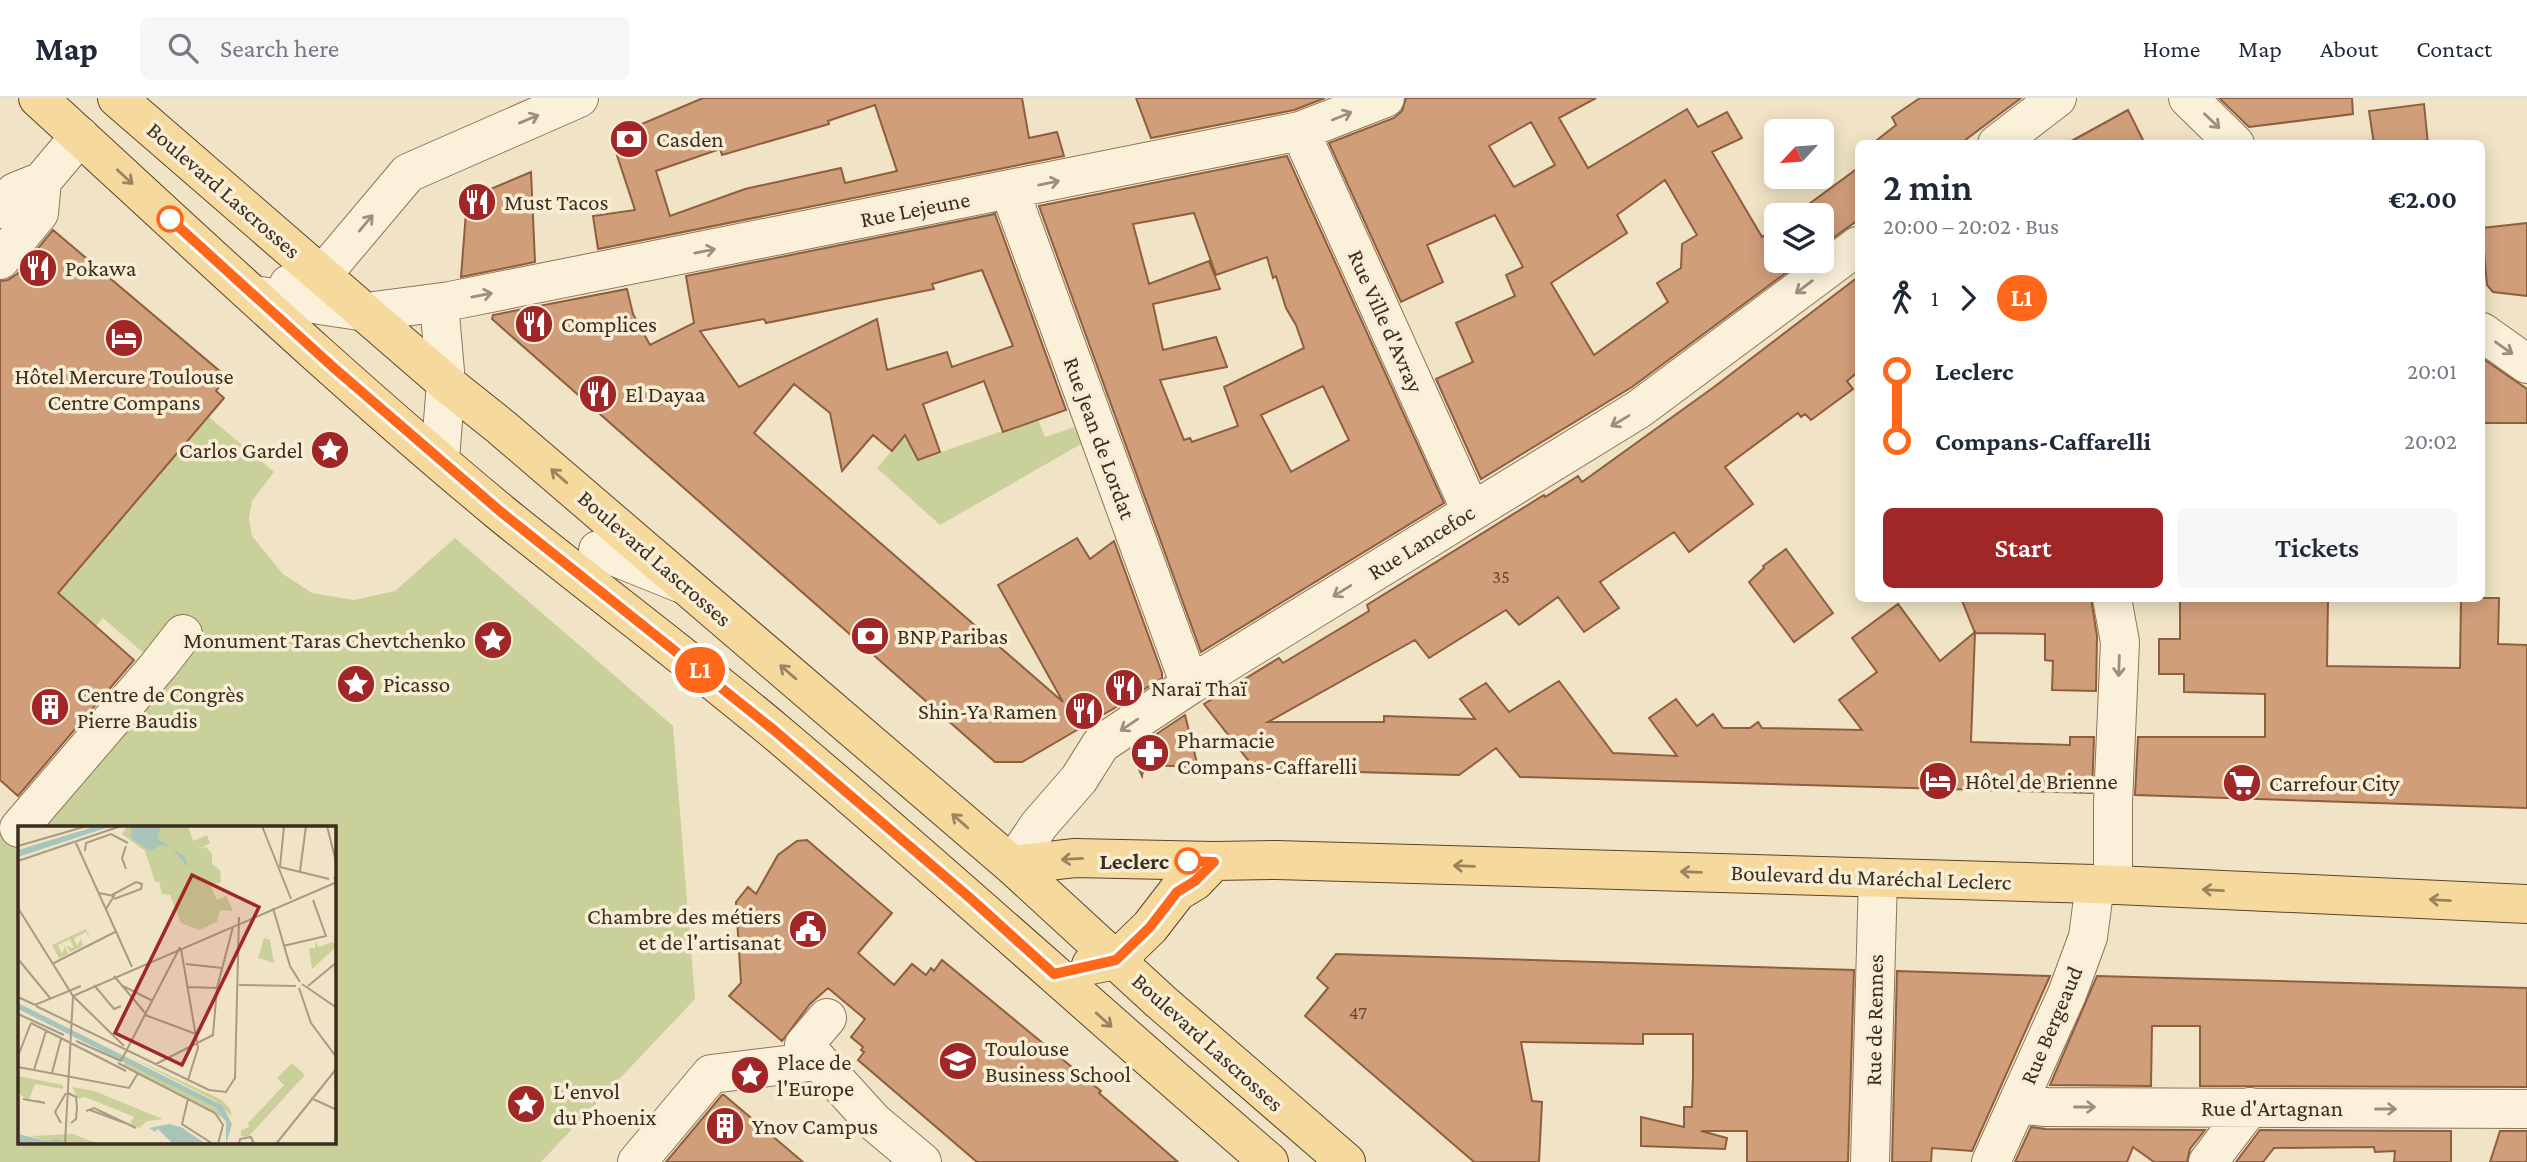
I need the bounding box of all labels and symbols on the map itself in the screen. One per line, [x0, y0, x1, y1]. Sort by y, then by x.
one-way arrow [1330, 108, 1352, 121]
one-way arrow [517, 112, 539, 125]
one-way arrow [2203, 112, 2220, 129]
street label: Boulevard Lascrosses [142, 116, 306, 264]
bank icon: Casden [608, 118, 650, 160]
north arrow [1764, 119, 1834, 189]
place label: Casden [656, 126, 724, 152]
one-way arrow [116, 169, 133, 186]
one-way arrow [1037, 175, 1060, 189]
restaurant icon: Must Tacos [456, 181, 498, 223]
street label: Rue Lejeune [858, 186, 972, 232]
place label: Must Tacos [504, 189, 609, 215]
unlabelled marker [157, 206, 183, 232]
one-way arrow [358, 214, 374, 232]
one-way arrow [693, 243, 716, 257]
street label: Rue Ville d'Avray [1343, 246, 1429, 397]
restaurant icon: Pokawa [17, 247, 59, 289]
place label: Pokawa [65, 255, 137, 281]
one-way arrow [1795, 280, 1814, 294]
one-way arrow [470, 287, 493, 301]
restaurant icon: Complices [513, 303, 555, 345]
place label: Complices [561, 311, 657, 337]
hotel icon: Hôtel Mercure Toulouse Centre Compans [103, 317, 145, 359]
one-way arrow [2494, 341, 2513, 355]
street label: Rue Jean de Lordat [1059, 353, 1142, 523]
place label: Hôtel Mercure Toulouse Centre Compans [14, 363, 234, 415]
restaurant icon: El Dayaa [577, 373, 619, 415]
place label: El Dayaa [625, 381, 706, 407]
one-way arrow [1610, 414, 1630, 428]
place icon: Carlos Gardel [309, 429, 351, 471]
place label: Carlos Gardel [179, 437, 303, 463]
one-way arrow [551, 468, 569, 484]
street label: Boulevard Lascrosses [573, 484, 737, 632]
street label: Rue Lancefoc [1363, 499, 1479, 585]
house number: 35 [1492, 566, 1510, 587]
one-way arrow [1333, 584, 1353, 598]
bank icon: BNP Paribas [849, 615, 891, 657]
place icon: Monument Taras Chevtchenko [472, 619, 514, 661]
place label: BNP Paribas [897, 623, 1008, 649]
place label: Monument Taras Chevtchenko [183, 627, 466, 653]
line badge: L1 [668, 647, 732, 693]
one-way arrow [2113, 654, 2126, 677]
place icon: Picasso [335, 663, 377, 705]
one-way arrow [779, 664, 797, 680]
restaurant icon: Naraï Thaï [1103, 667, 1145, 709]
place label: Picasso [383, 671, 450, 697]
place label: Naraï Thaï [1151, 675, 1247, 701]
place label: Centre de Congrès Pierre Baudis [77, 681, 244, 733]
building icon: Centre de Congrès Pierre Baudis [29, 686, 71, 728]
restaurant icon: Shin-Ya Ramen [1063, 690, 1105, 732]
place label: Shin-Ya Ramen [918, 698, 1057, 724]
one-way arrow [1120, 718, 1139, 732]
place label: Pharmacie Compans-Caffarelli [1177, 727, 1357, 779]
pharmacy icon: Pharmacie Compans-Caffarelli [1129, 732, 1171, 774]
hotel icon: Hôtel de Brienne [1917, 760, 1959, 802]
supermarket icon: Carrefour City [2221, 762, 2263, 804]
place label: Hôtel de Brienne [1965, 768, 2118, 794]
place label: Carrefour City [2269, 770, 2400, 796]
one-way arrow [952, 813, 970, 829]
inset map [18, 826, 336, 1144]
place label: Leclerc [1099, 848, 1170, 874]
marker: Leclerc [1175, 848, 1201, 874]
one-way arrow [1061, 853, 1084, 866]
one-way arrow [1453, 859, 1476, 872]
street label: Boulevard du Maréchal Leclerc [1730, 859, 2012, 895]
one-way arrow [1680, 865, 1703, 878]
one-way arrow [2201, 883, 2224, 896]
one-way arrow [2429, 893, 2452, 906]
place label: Chambre des métiers et de l'artisanat [587, 903, 781, 955]
public building icon: Chambre des métiers et de l'artisanat [787, 908, 829, 950]
street label: Rue de Rennes [1860, 954, 1888, 1086]
street label: Rue Bergeaud [2014, 962, 2088, 1088]
street label: Boulevard Lascrosses [1127, 967, 1289, 1117]
house number: 47 [1349, 1002, 1367, 1023]
one-way arrow [1095, 1011, 1112, 1028]
place label: Toulouse Business School [985, 1035, 1131, 1087]
school or university icon: Toulouse Business School [937, 1040, 979, 1082]
place label: Place de l'Europe [777, 1049, 854, 1101]
place icon: Place de l'Europe [729, 1054, 771, 1096]
place label: L'envol du Phoenix [553, 1078, 656, 1130]
place icon: L'envol du Phoenix [505, 1083, 547, 1125]
street label: Rue d'Artagnan [2201, 1095, 2343, 1121]
one-way arrow [2074, 1100, 2097, 1114]
one-way arrow [2375, 1102, 2398, 1116]
building icon: Ynov Campus [704, 1105, 746, 1147]
place label: Ynov Campus [752, 1113, 878, 1139]

